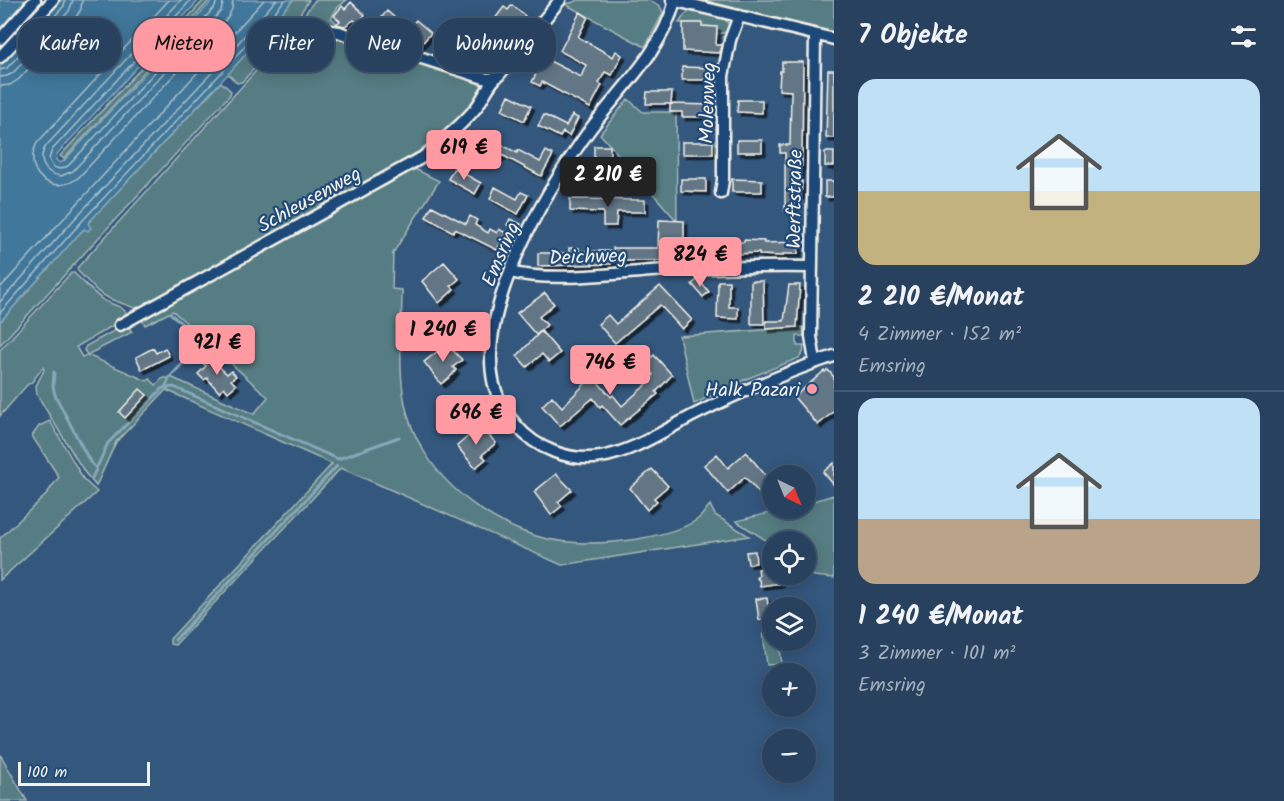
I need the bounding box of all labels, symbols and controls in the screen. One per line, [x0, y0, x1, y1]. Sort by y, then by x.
text: 7 Objekte [858, 15, 968, 57]
chip: Kaufen [18, 18, 121, 72]
chip: Mieten [133, 18, 235, 72]
chip: Filter [247, 18, 334, 72]
chip: Neu [346, 18, 422, 72]
chip: Wohnung [434, 18, 556, 72]
icon: filters [1227, 20, 1260, 53]
street label: Molenweg [692, 62, 726, 144]
icon: home [1005, 118, 1113, 226]
pin: 619 € [422, 130, 506, 181]
text: 619 € [440, 133, 488, 165]
street label: Werftstraße [779, 149, 813, 249]
pin: 2 210 € [553, 157, 663, 208]
street label: Schleusenweg [252, 159, 368, 242]
text: 2 210 € [574, 160, 642, 192]
street label: Emsring [474, 217, 530, 292]
pin: 824 € [658, 237, 742, 288]
text: 824 € [673, 240, 727, 272]
street label: Deichweg [548, 241, 628, 275]
text: 2 210 €/Monat [858, 277, 1024, 319]
pin: 1 240 € [388, 312, 498, 363]
text: 1 240 € [410, 315, 476, 347]
text: 4 Zimmer · 152 m² [858, 319, 1021, 351]
pin: 921 € [175, 325, 259, 376]
text: 921 € [193, 328, 241, 360]
pin: 746 € [568, 345, 652, 396]
text: 746 € [584, 348, 636, 380]
text: Emsring [858, 351, 926, 383]
place label: Halk Pazari [705, 375, 801, 407]
marker: Halk Pazari [805, 382, 819, 396]
pin: 696 € [434, 395, 518, 446]
text: 696 € [450, 398, 502, 430]
icon: home [1005, 437, 1113, 545]
north arrow [762, 465, 816, 519]
map controls [762, 465, 816, 783]
button: locate [762, 531, 816, 585]
text: 1 240 €/Monat [858, 596, 1023, 638]
button: layers [762, 597, 816, 651]
text: 3 Zimmer · 101 m² [858, 638, 1016, 670]
button: + [762, 663, 816, 717]
text: Emsring [858, 670, 926, 702]
button: − [762, 729, 816, 783]
scale bar [18, 759, 150, 786]
text: 100 m [27, 760, 67, 785]

